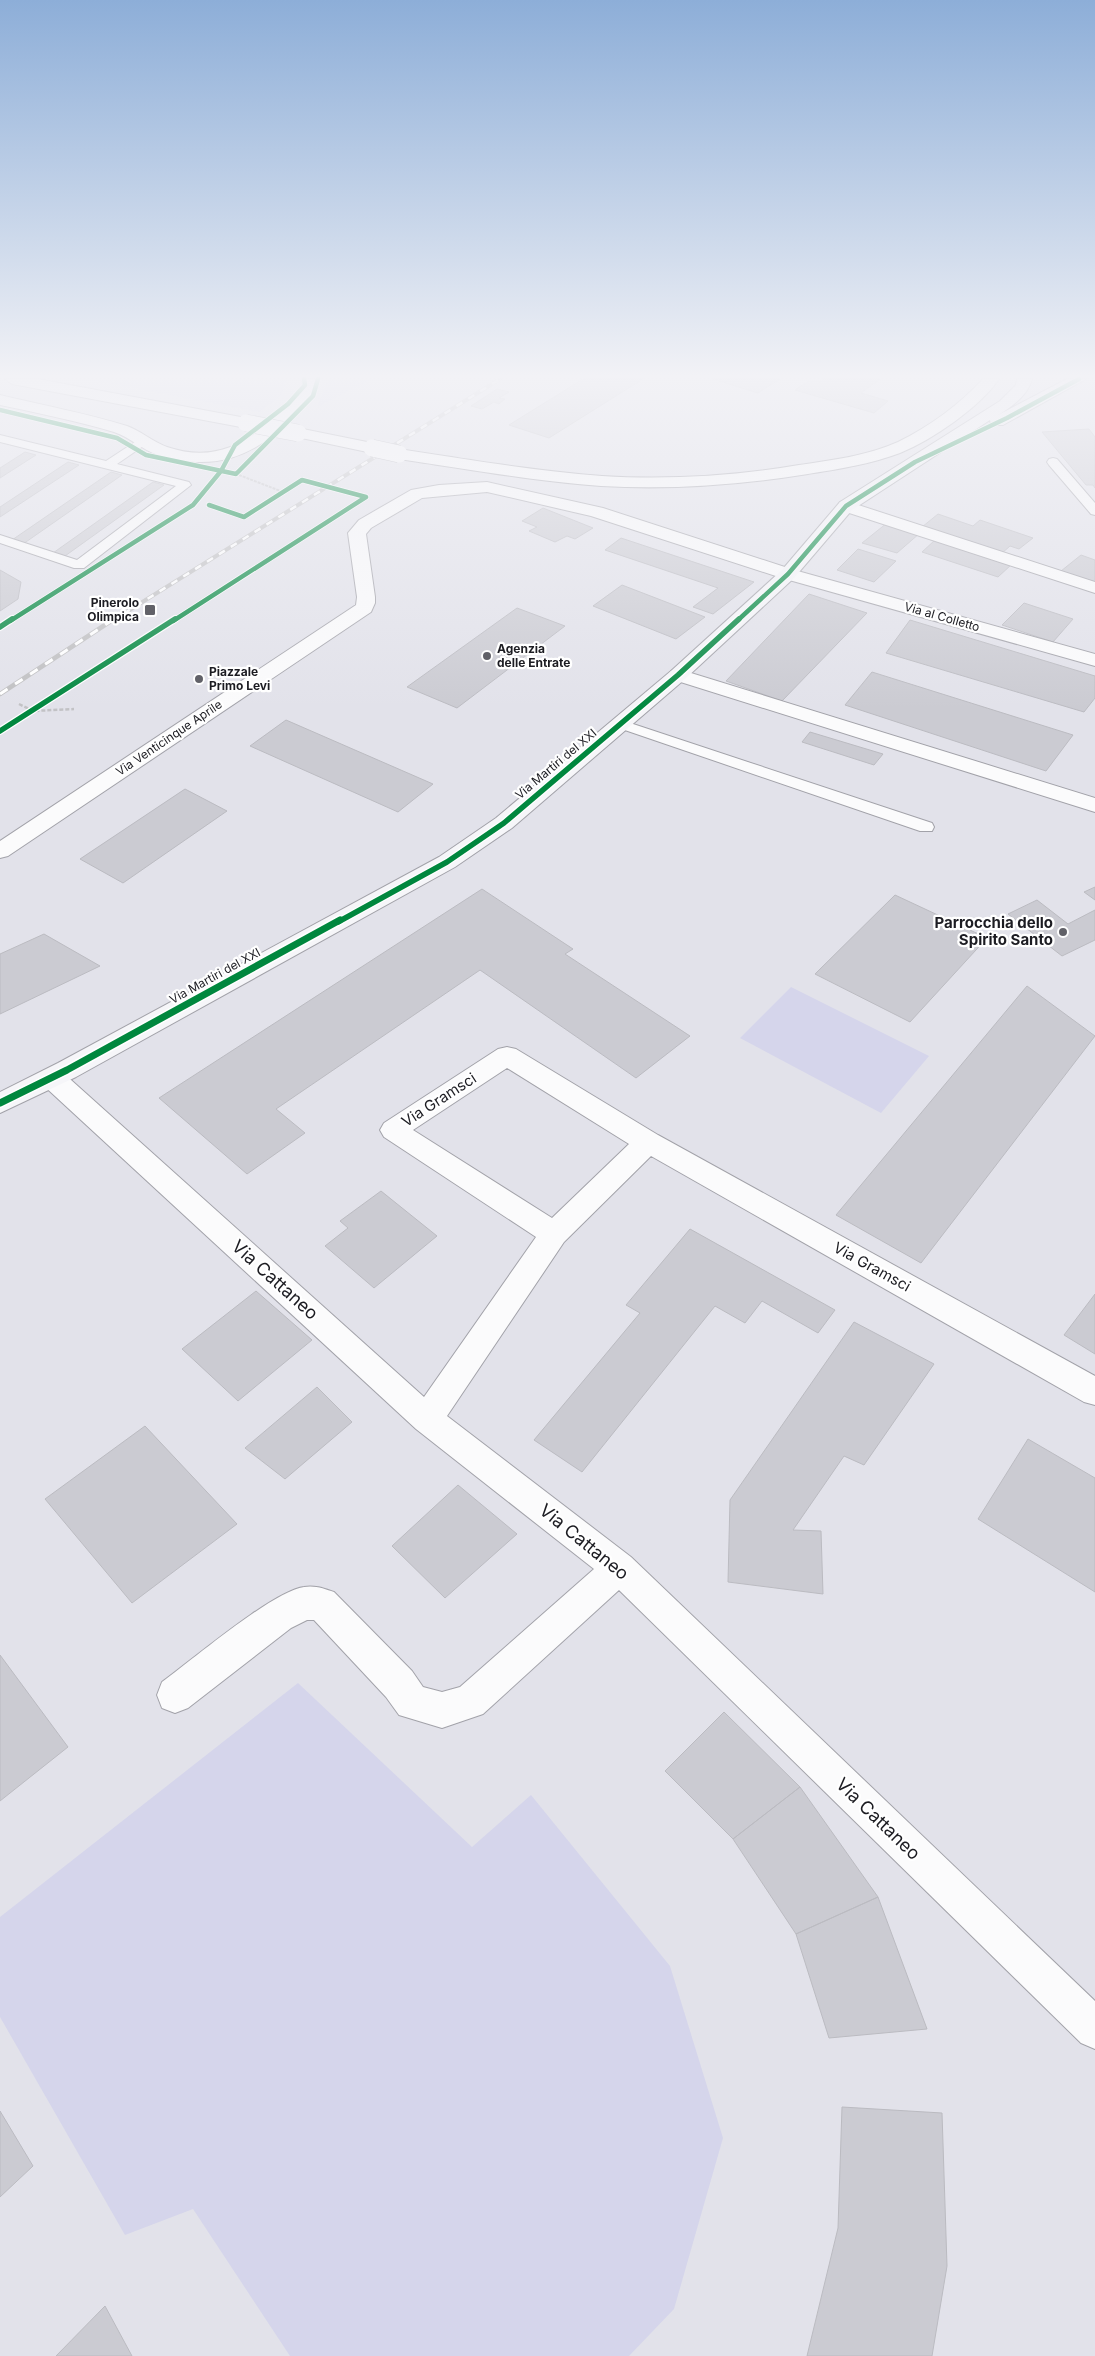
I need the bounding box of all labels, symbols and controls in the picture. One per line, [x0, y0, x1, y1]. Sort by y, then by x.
place label: Pinerolo Olimpica [87, 595, 139, 624]
street label: Via al Colletto [903, 599, 982, 634]
marker: Pinerolo Olimpica [143, 603, 157, 617]
place label: Agenzia delle Entrate [497, 641, 570, 670]
marker: Agenzia delle Entrate [481, 650, 493, 662]
place label: Piazzale Primo Levi [209, 664, 270, 693]
marker: Piazzale Primo Levi [193, 673, 205, 685]
street label: Via Venticinque Aprile [113, 697, 225, 779]
street label: Via Martiri del XXI [512, 725, 599, 802]
place label: Parrocchia dello Spirito Santo [935, 913, 1053, 949]
marker: Parrocchia dello Spirito Santo [1057, 926, 1069, 938]
street label: Via Martiri del XXI [167, 944, 263, 1007]
street label: Via Gramsci [398, 1068, 480, 1131]
street label: Via Cattaneo [228, 1235, 323, 1324]
street label: Via Gramsci [830, 1238, 914, 1296]
street label: Via Cattaneo [535, 1499, 633, 1584]
street label: Via Cattaneo [832, 1773, 925, 1864]

